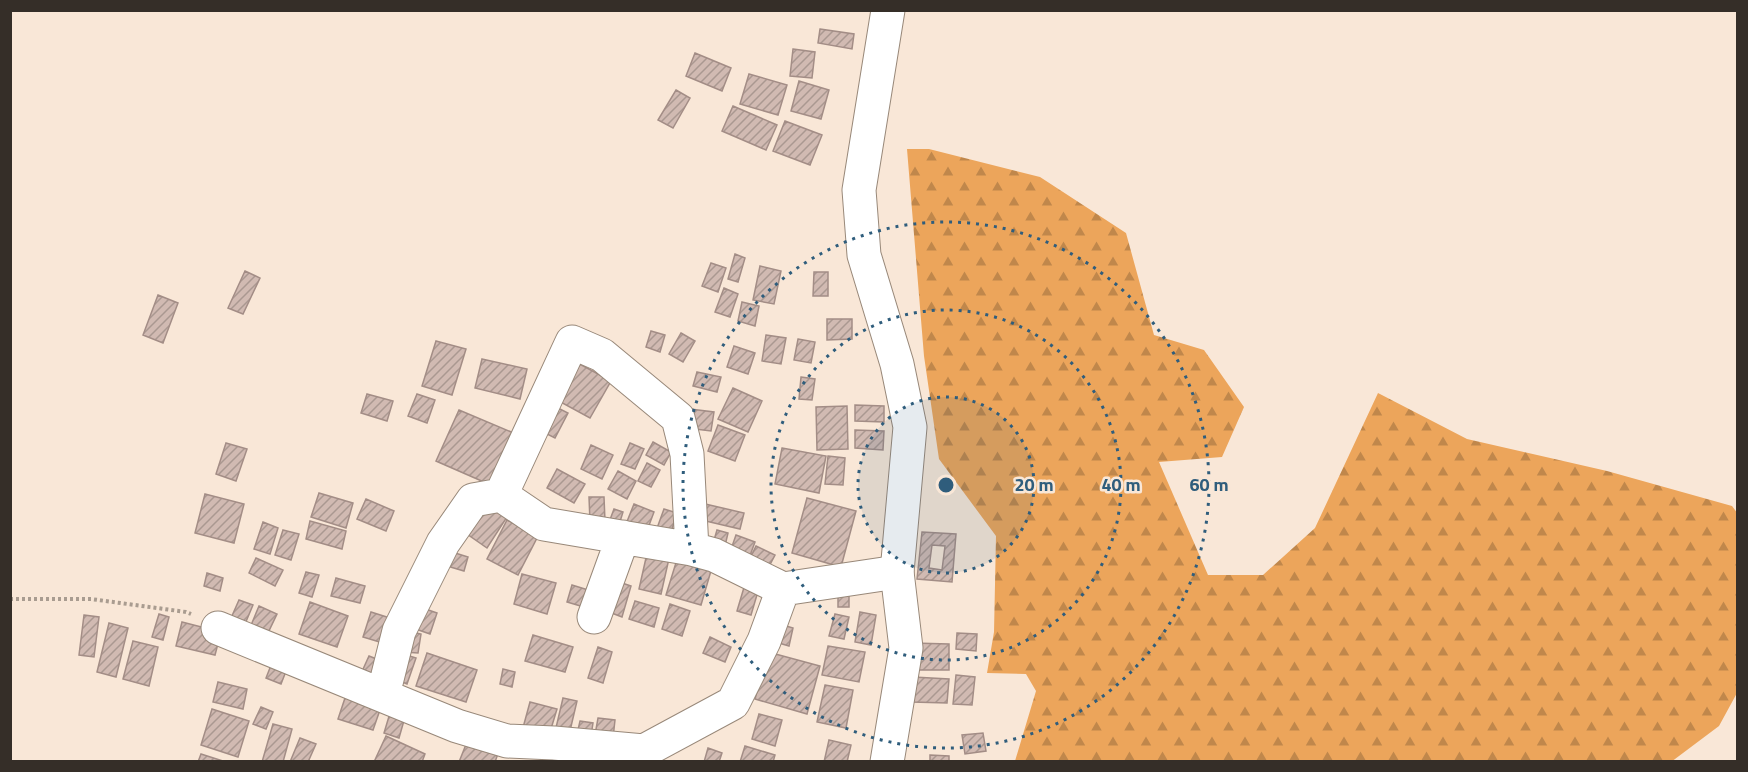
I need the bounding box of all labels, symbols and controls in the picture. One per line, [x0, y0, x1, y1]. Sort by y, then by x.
text: 20 m [1014, 471, 1054, 498]
text: 40 m [1101, 471, 1141, 498]
text: 60 m [1189, 471, 1229, 498]
centre of rings [936, 475, 956, 495]

